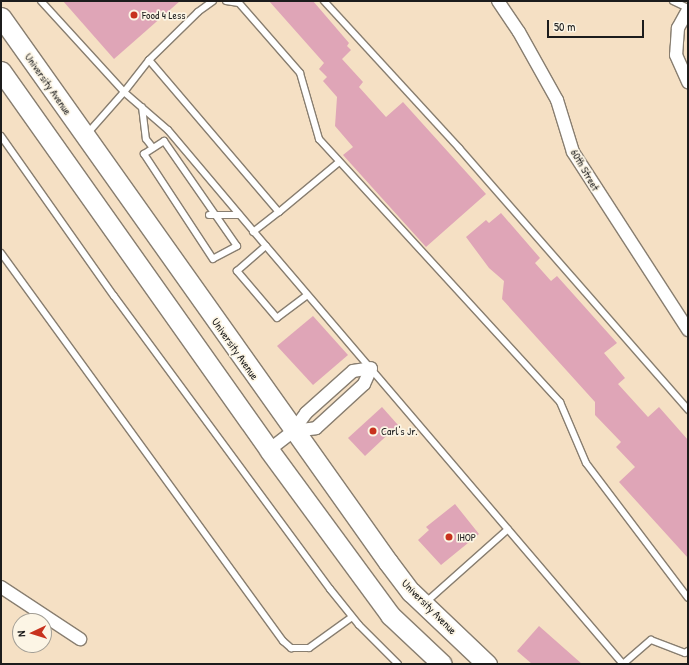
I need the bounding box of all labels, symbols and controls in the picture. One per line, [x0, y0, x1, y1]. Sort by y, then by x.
place label: Food 4 Less [142, 8, 185, 22]
marker: Food 4 Less [129, 10, 139, 20]
scale bar [549, 12, 646, 38]
text: 50 m [554, 18, 575, 35]
street label: University Avenue [22, 51, 74, 117]
street label: 60th Street [568, 147, 602, 193]
street label: University Avenue [209, 316, 261, 382]
place label: Carl's Jr. [381, 424, 418, 438]
marker: Carl's Jr. [368, 426, 378, 436]
place label: IHOP [457, 530, 476, 544]
marker: IHOP [444, 532, 454, 542]
street label: University Avenue [399, 577, 459, 637]
north arrow [12, 613, 52, 653]
text: N [14, 630, 28, 637]

